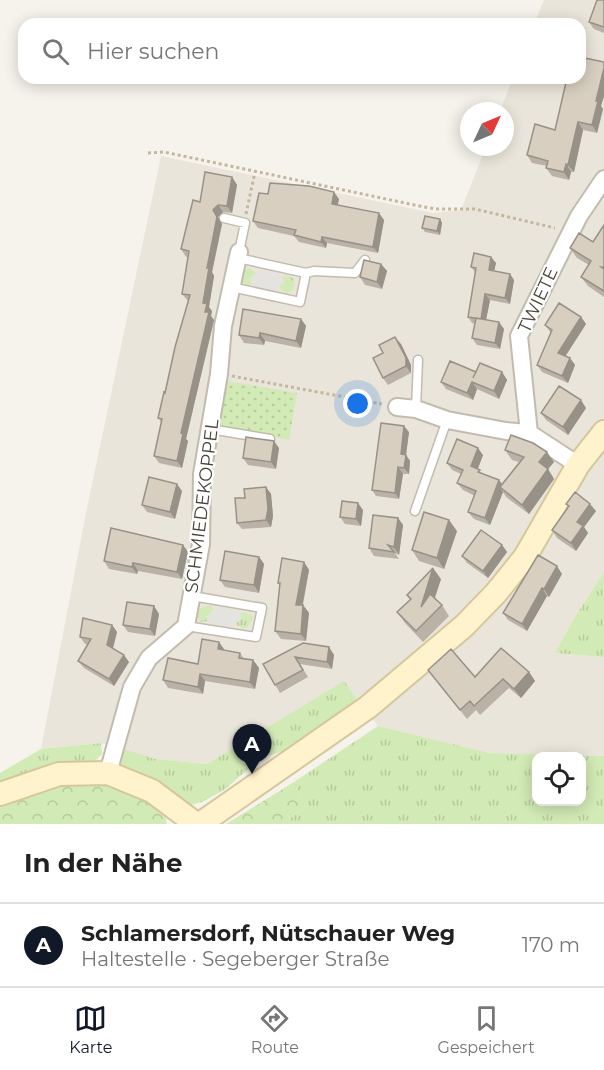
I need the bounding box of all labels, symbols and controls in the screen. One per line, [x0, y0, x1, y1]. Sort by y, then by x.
search box [18, 18, 586, 84]
icon: search [39, 35, 72, 68]
text: Hier suchen [87, 38, 219, 65]
north arrow [460, 102, 514, 156]
street label: TWIETE [513, 264, 563, 336]
your location [343, 389, 372, 418]
street label: SCHMIEDEKOPPEL [180, 417, 224, 594]
pin: A [232, 724, 272, 774]
map controls [532, 752, 586, 806]
button: locate [532, 752, 586, 806]
text: In der Nähe [24, 847, 182, 879]
text: Schlamersdorf, Nütschauer Weg [81, 920, 455, 947]
text: A [36, 933, 51, 957]
text: 170 m [522, 933, 580, 957]
text: Haltestelle · Segeberger Straße [81, 947, 390, 971]
tab: Karte [69, 1002, 112, 1057]
tab: Route [251, 1002, 299, 1057]
tab: Gespeichert [438, 1002, 535, 1057]

